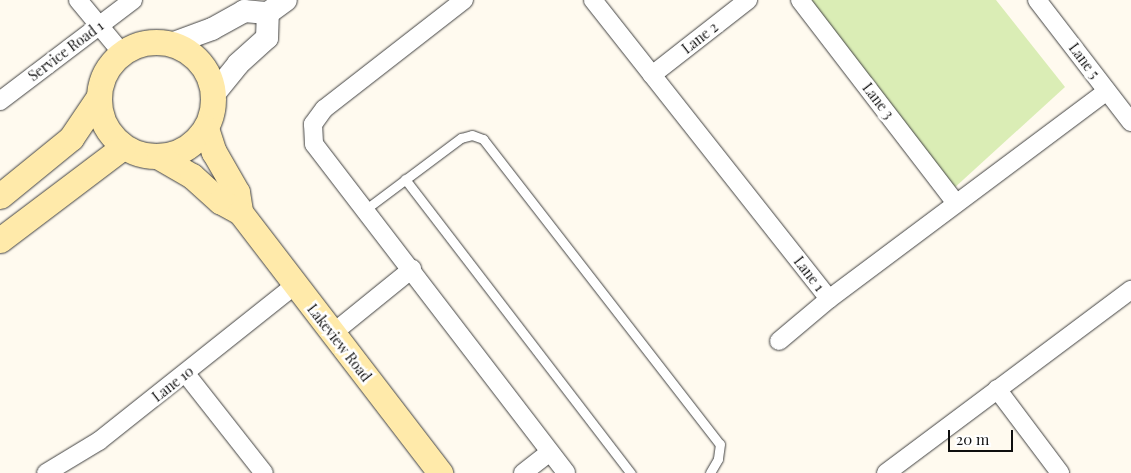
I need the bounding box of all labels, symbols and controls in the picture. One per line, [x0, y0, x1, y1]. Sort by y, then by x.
street label: Service Road 1 [25, 17, 107, 85]
street label: Lane 2 [679, 19, 721, 57]
street label: Lane 5 [1065, 40, 1103, 82]
street label: Lane 3 [859, 80, 897, 122]
street label: Lane 1 [790, 253, 828, 295]
street label: Lakeview Road [304, 301, 374, 385]
street label: Lane 10 [149, 363, 197, 405]
scale bar [951, 420, 1016, 452]
text: 20 m [956, 429, 989, 449]

